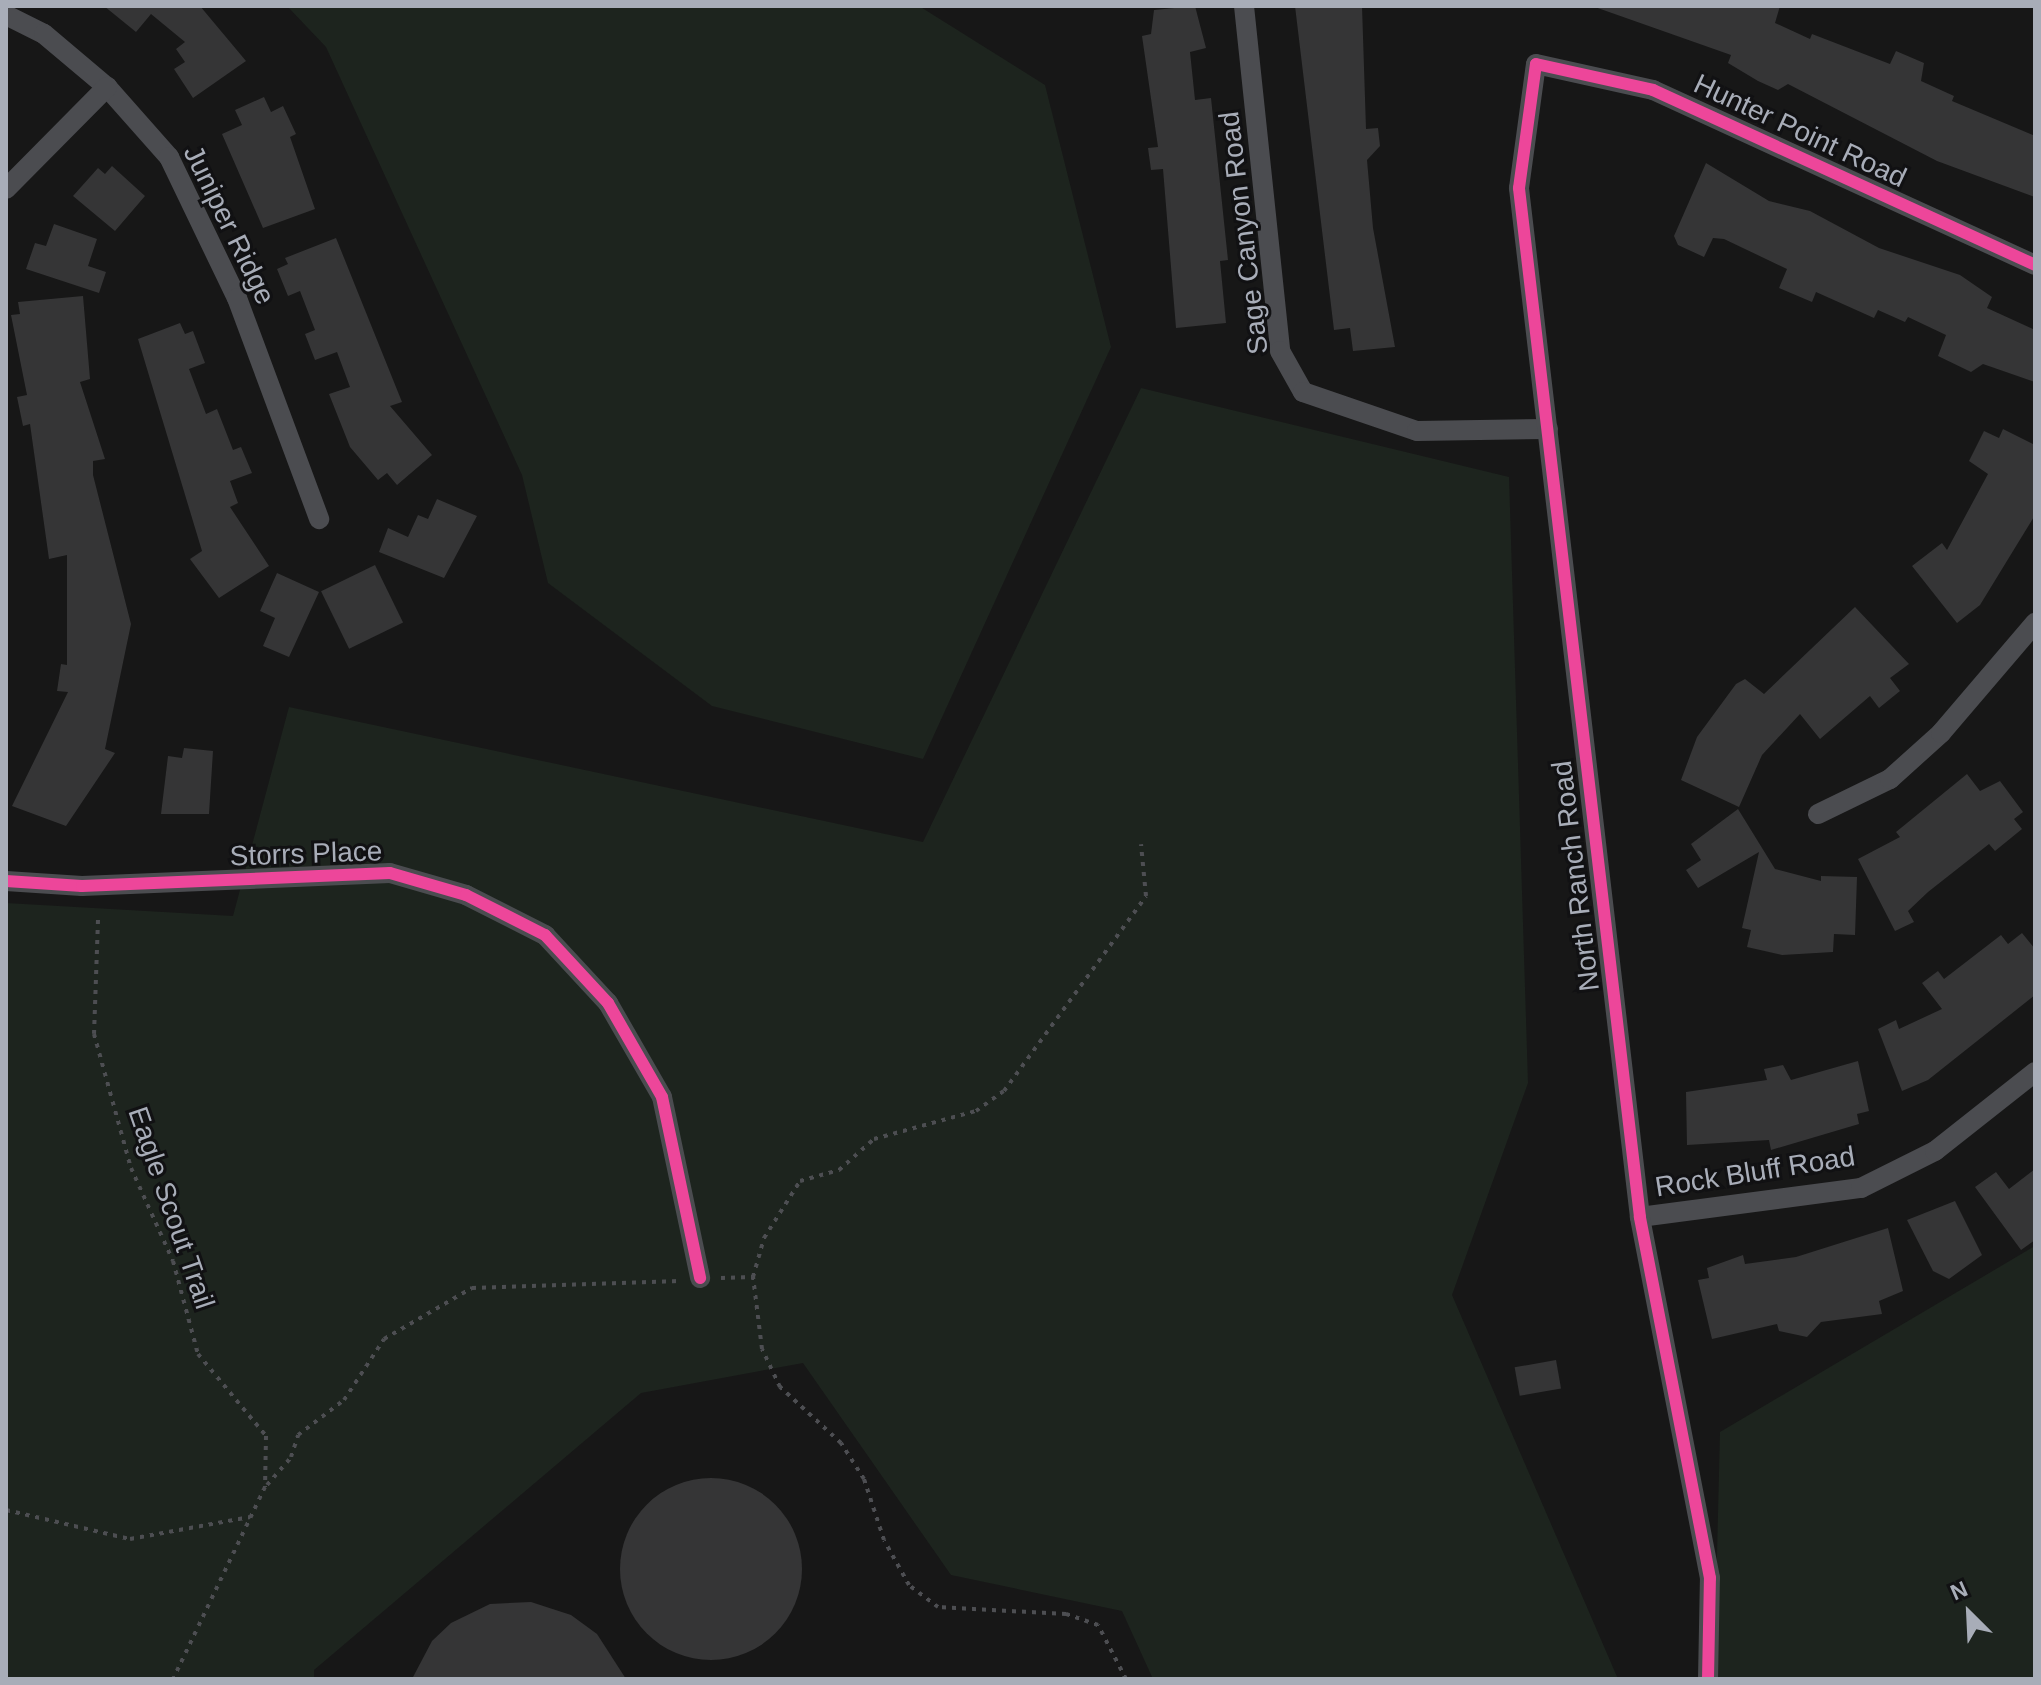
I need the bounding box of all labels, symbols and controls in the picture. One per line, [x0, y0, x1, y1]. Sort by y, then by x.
street label: Hunter Point Road [1689, 67, 1911, 195]
street label: Sage Canyon Road [1212, 110, 1276, 356]
street label: Juniper Ridge [176, 140, 282, 310]
street label: North Ranch Road [1545, 759, 1607, 993]
street label: Storrs Place [229, 835, 383, 873]
street label: Eagle Scout Trail [121, 1102, 221, 1314]
street label: Rock Bluff Road [1653, 1140, 1857, 1204]
north arrow [1929, 1573, 2009, 1653]
text: N [1947, 1576, 1971, 1605]

